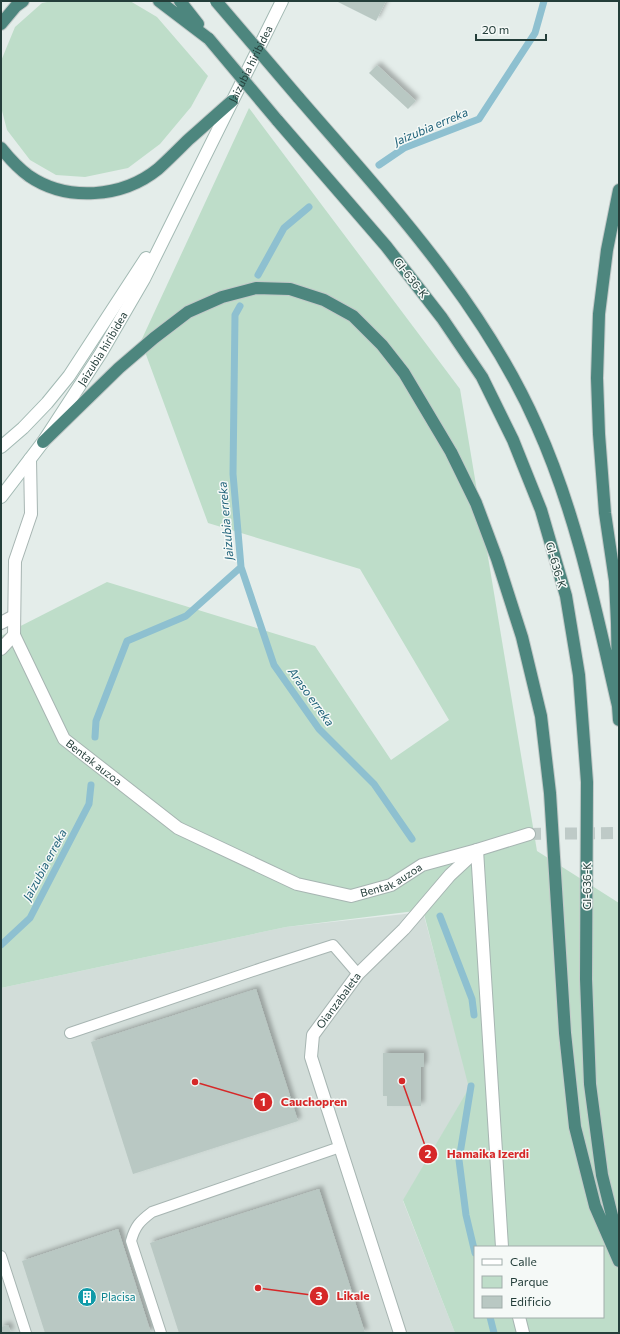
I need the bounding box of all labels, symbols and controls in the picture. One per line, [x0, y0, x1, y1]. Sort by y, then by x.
scale bar [476, 16, 546, 42]
text: 20 m [482, 22, 509, 36]
street label: Jaizubia hiribidea [226, 23, 275, 105]
water label: Jaizubia erreka [391, 104, 470, 149]
street label: GI-636-K [392, 255, 431, 301]
street label: Jaizubia hiribidea [75, 309, 130, 388]
water label: Jaizubia erreka [215, 481, 237, 562]
street label: GI-636-K [544, 540, 569, 590]
water label: Araso erreka [285, 664, 338, 728]
street label: Bentak auzoa [64, 736, 125, 788]
water label: Jaizubia erreka [19, 826, 70, 904]
street label: Bentak auzoa [359, 860, 424, 899]
street label: GI-636-K [580, 862, 593, 910]
street label: Oianzabaleta [313, 970, 363, 1031]
callout: Cauchopren [253, 1090, 355, 1114]
text: 1 [260, 1094, 266, 1108]
text: Cauchopren [281, 1094, 347, 1108]
callout: Hamaika Izerdi [418, 1142, 537, 1166]
text: 2 [425, 1146, 432, 1160]
text: Hamaika Izerdi [447, 1146, 529, 1160]
legend [474, 1246, 604, 1318]
text: Calle [510, 1254, 537, 1268]
text: Parque [510, 1274, 548, 1288]
callout: Likale [309, 1284, 378, 1308]
building icon: Placisa [76, 1286, 98, 1308]
text: 3 [316, 1288, 323, 1302]
text: Likale [336, 1288, 370, 1302]
place label: Placisa [101, 1290, 135, 1303]
text: Edificio [510, 1294, 551, 1308]

